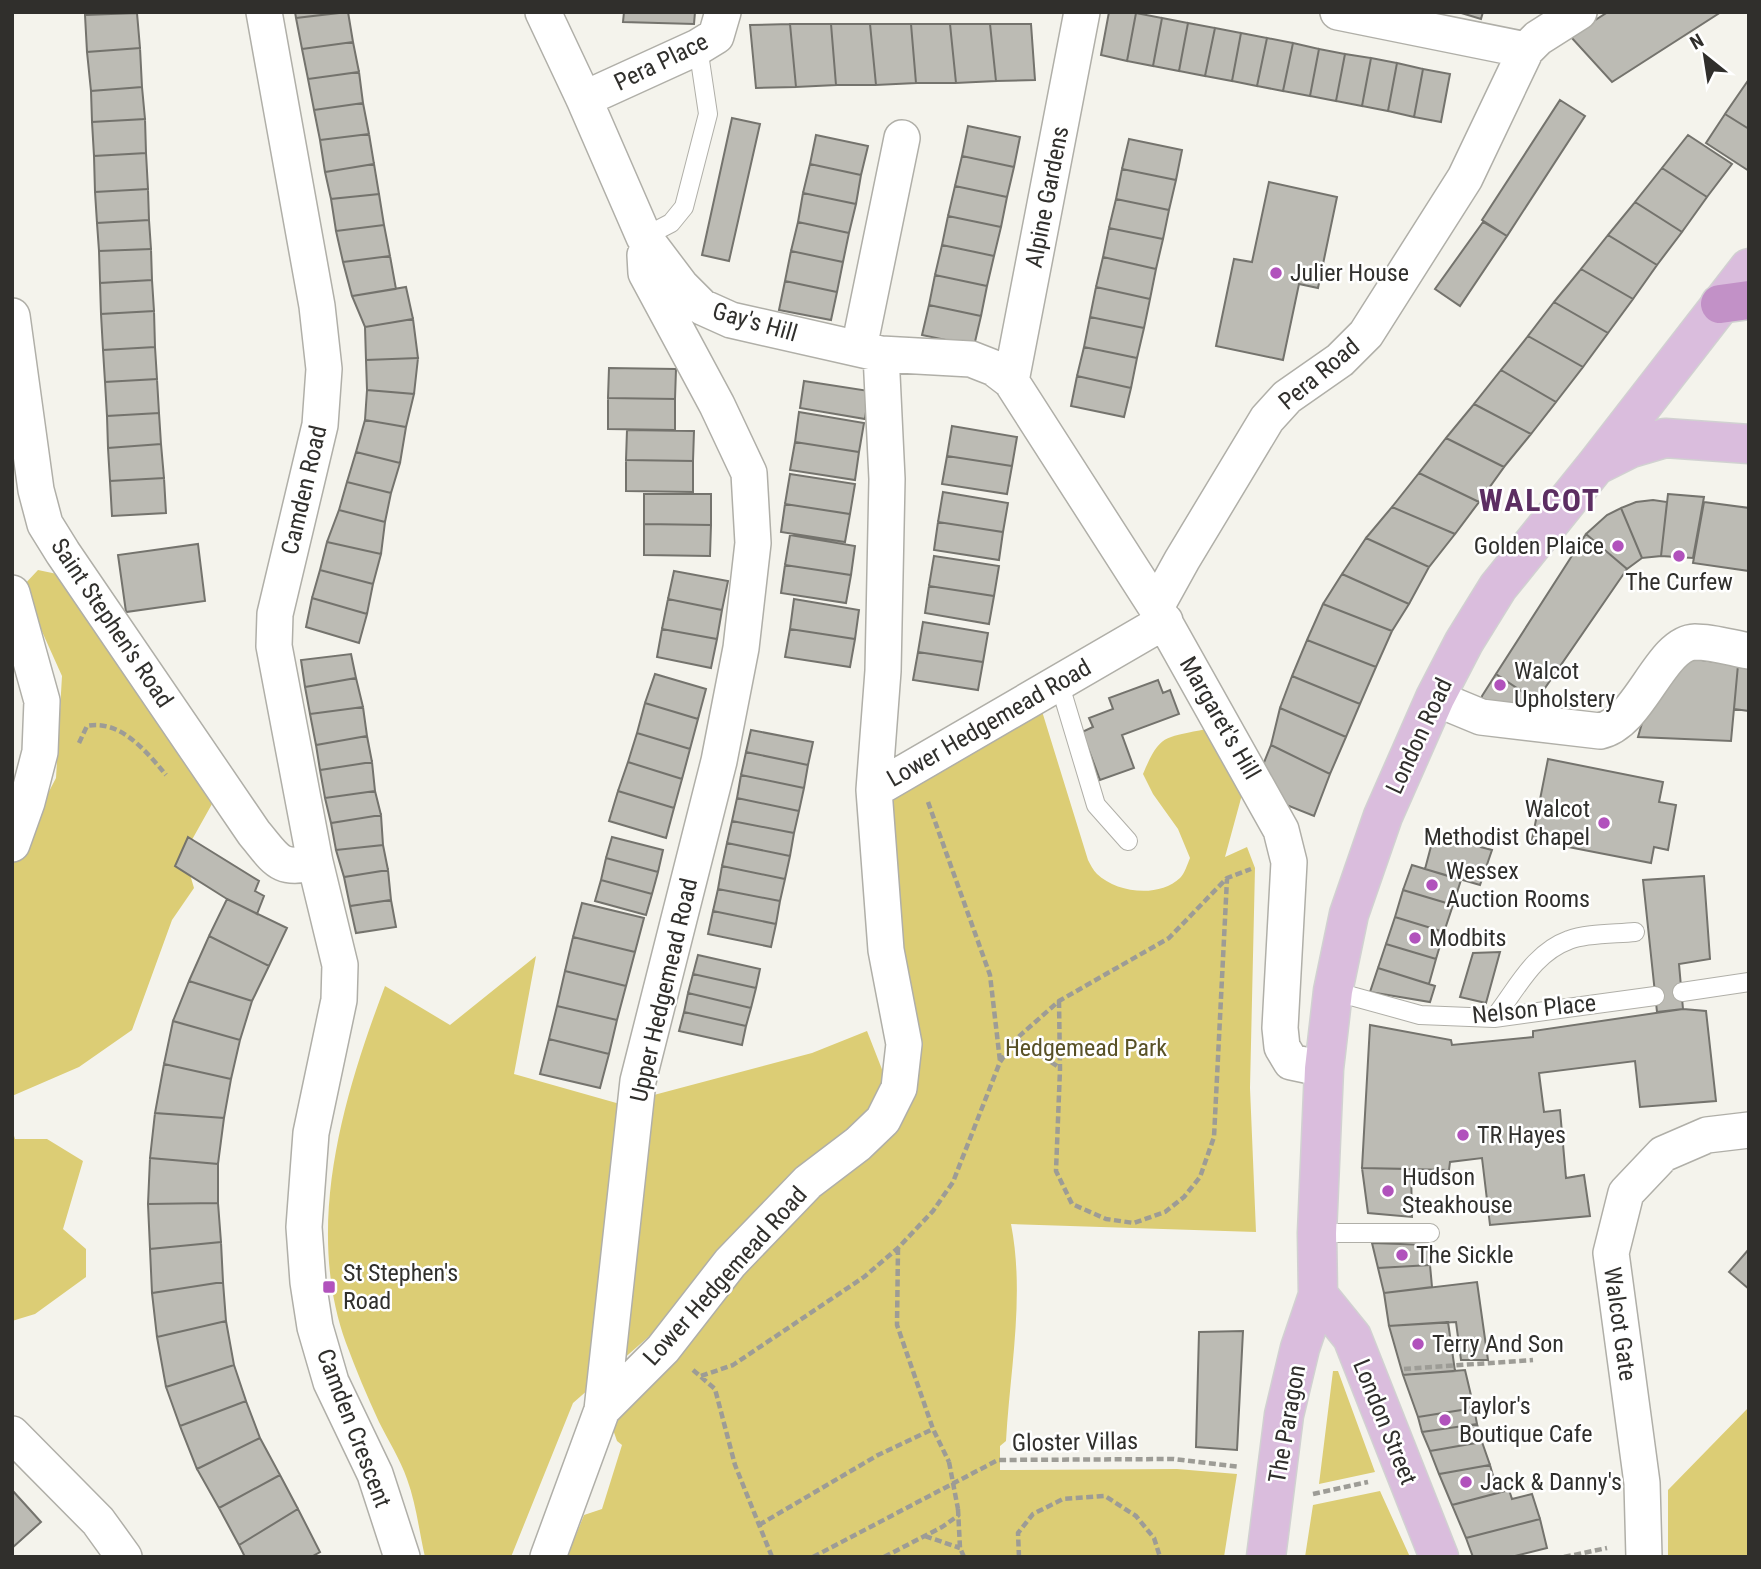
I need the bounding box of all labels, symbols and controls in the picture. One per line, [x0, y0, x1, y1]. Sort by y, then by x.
north arrow [1670, 21, 1740, 91]
street label: Pera Place [610, 27, 712, 97]
text: N [1686, 29, 1708, 55]
street label: Alpine Gardens [1020, 124, 1074, 270]
place label: Julier House [1290, 259, 1409, 287]
marker: Julier House [1268, 265, 1284, 281]
street label: Gay's Hill [709, 297, 801, 347]
street label: Pera Road [1273, 332, 1365, 416]
street label: Camden Road [276, 423, 332, 557]
district label: WALCOT [1479, 481, 1601, 519]
place label: Golden Plaice [1474, 532, 1604, 560]
street label: Saint Stephen's Road [45, 533, 179, 713]
marker: Golden Plaice [1610, 538, 1626, 554]
marker: The Curfew [1671, 548, 1687, 564]
place label: The Curfew [1625, 568, 1733, 596]
street label: Margaret's Hill [1174, 652, 1266, 784]
street label: Lower Hedgemead Road [882, 653, 1096, 793]
place label: Walcot Upholstery [1514, 657, 1615, 713]
street label: London Road [1380, 674, 1458, 798]
marker: Walcot Upholstery [1492, 677, 1508, 693]
place label: Walcot Methodist Chapel [1424, 795, 1590, 851]
marker: Walcot Methodist Chapel [1596, 815, 1612, 831]
place label: Wessex Auction Rooms [1446, 857, 1590, 913]
street label: Upper Hedgemead Road [625, 875, 703, 1105]
marker: Wessex Auction Rooms [1424, 877, 1440, 893]
place label: Modbits [1429, 924, 1506, 952]
marker: Modbits [1407, 930, 1423, 946]
street label: Nelson Place [1471, 989, 1597, 1029]
park label: Hedgemead Park [1005, 1034, 1167, 1062]
place label: TR Hayes [1477, 1121, 1566, 1149]
marker: TR Hayes [1455, 1127, 1471, 1143]
place label: Hudson Steakhouse [1402, 1163, 1513, 1219]
street label: Lower Hedgemead Road [637, 1181, 813, 1371]
marker: Hudson Steakhouse [1380, 1183, 1396, 1199]
place label: The Sickle [1416, 1241, 1513, 1269]
marker: The Sickle [1394, 1247, 1410, 1263]
place label: St Stephen's Road [343, 1259, 458, 1315]
street label: Walcot Gate [1598, 1265, 1642, 1383]
marker: St Stephen's Road [321, 1279, 337, 1295]
place label: Terry And Son [1432, 1330, 1564, 1358]
marker: Terry And Son [1410, 1336, 1426, 1352]
street label: Camden Crescent [311, 1345, 397, 1511]
street label: London Street [1347, 1355, 1423, 1489]
street label: The Paragon [1263, 1363, 1311, 1485]
place label: Taylor's Boutique Cafe [1459, 1392, 1592, 1448]
marker: Taylor's Boutique Cafe [1437, 1412, 1453, 1428]
street label: Gloster Villas [1012, 1427, 1138, 1457]
place label: Jack & Danny's [1480, 1468, 1622, 1496]
marker: Jack & Danny's [1458, 1474, 1474, 1490]

